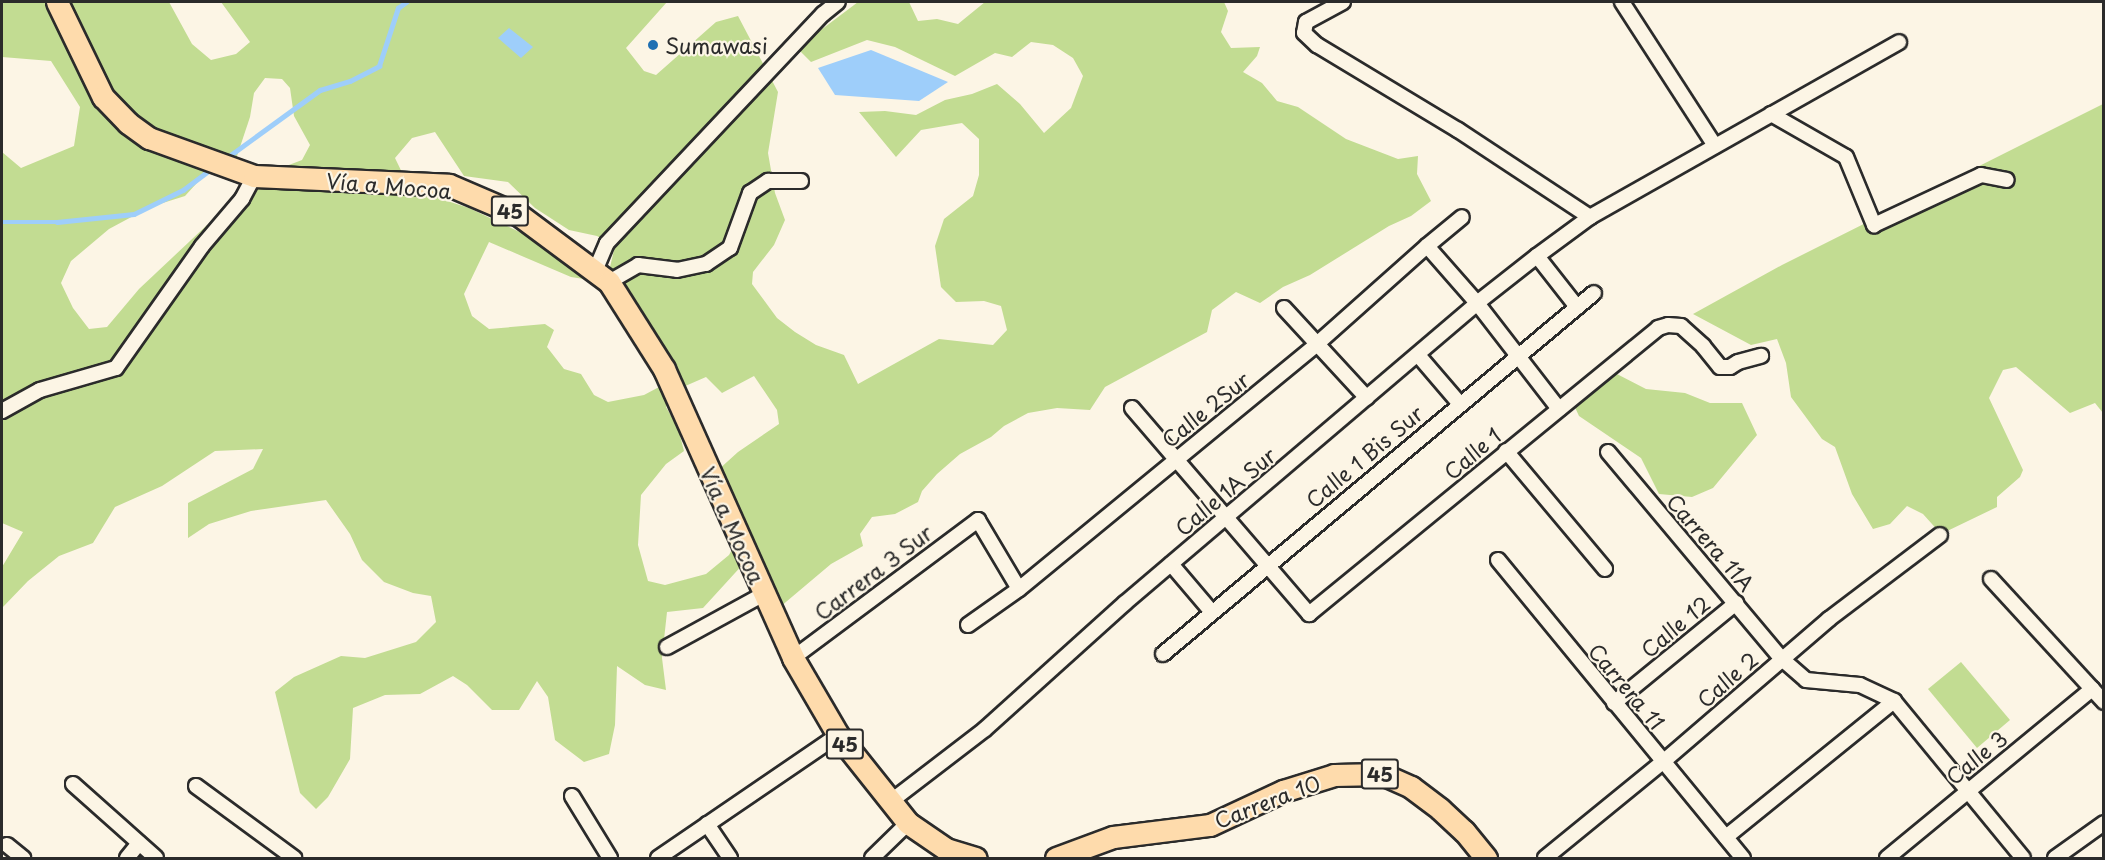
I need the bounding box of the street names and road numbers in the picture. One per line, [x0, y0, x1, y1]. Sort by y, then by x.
street label: Vía a Mocoa [325, 167, 453, 203]
road number: 45 [490, 194, 530, 228]
street label: Calle 2Sur [1156, 366, 1254, 452]
street label: Calle 1 Bis Sur [1300, 400, 1428, 512]
street label: Calle 1 [1438, 422, 1506, 484]
street label: Calle 1A Sur [1169, 441, 1281, 541]
street label: Vía a Mocoa [696, 462, 770, 588]
street label: Carrera 11A [1662, 488, 1760, 596]
street label: Carrera 3 Sur [808, 519, 938, 625]
street label: Calle 12 [1635, 590, 1715, 662]
street label: Carrera 11 [1584, 638, 1670, 734]
street label: Calle 2 [1691, 646, 1763, 712]
street label: Calle 3 [1940, 725, 2012, 789]
road number: 45 [826, 727, 864, 761]
road number: 45 [1360, 757, 1400, 791]
street label: Carrera 10 [1210, 769, 1324, 833]

